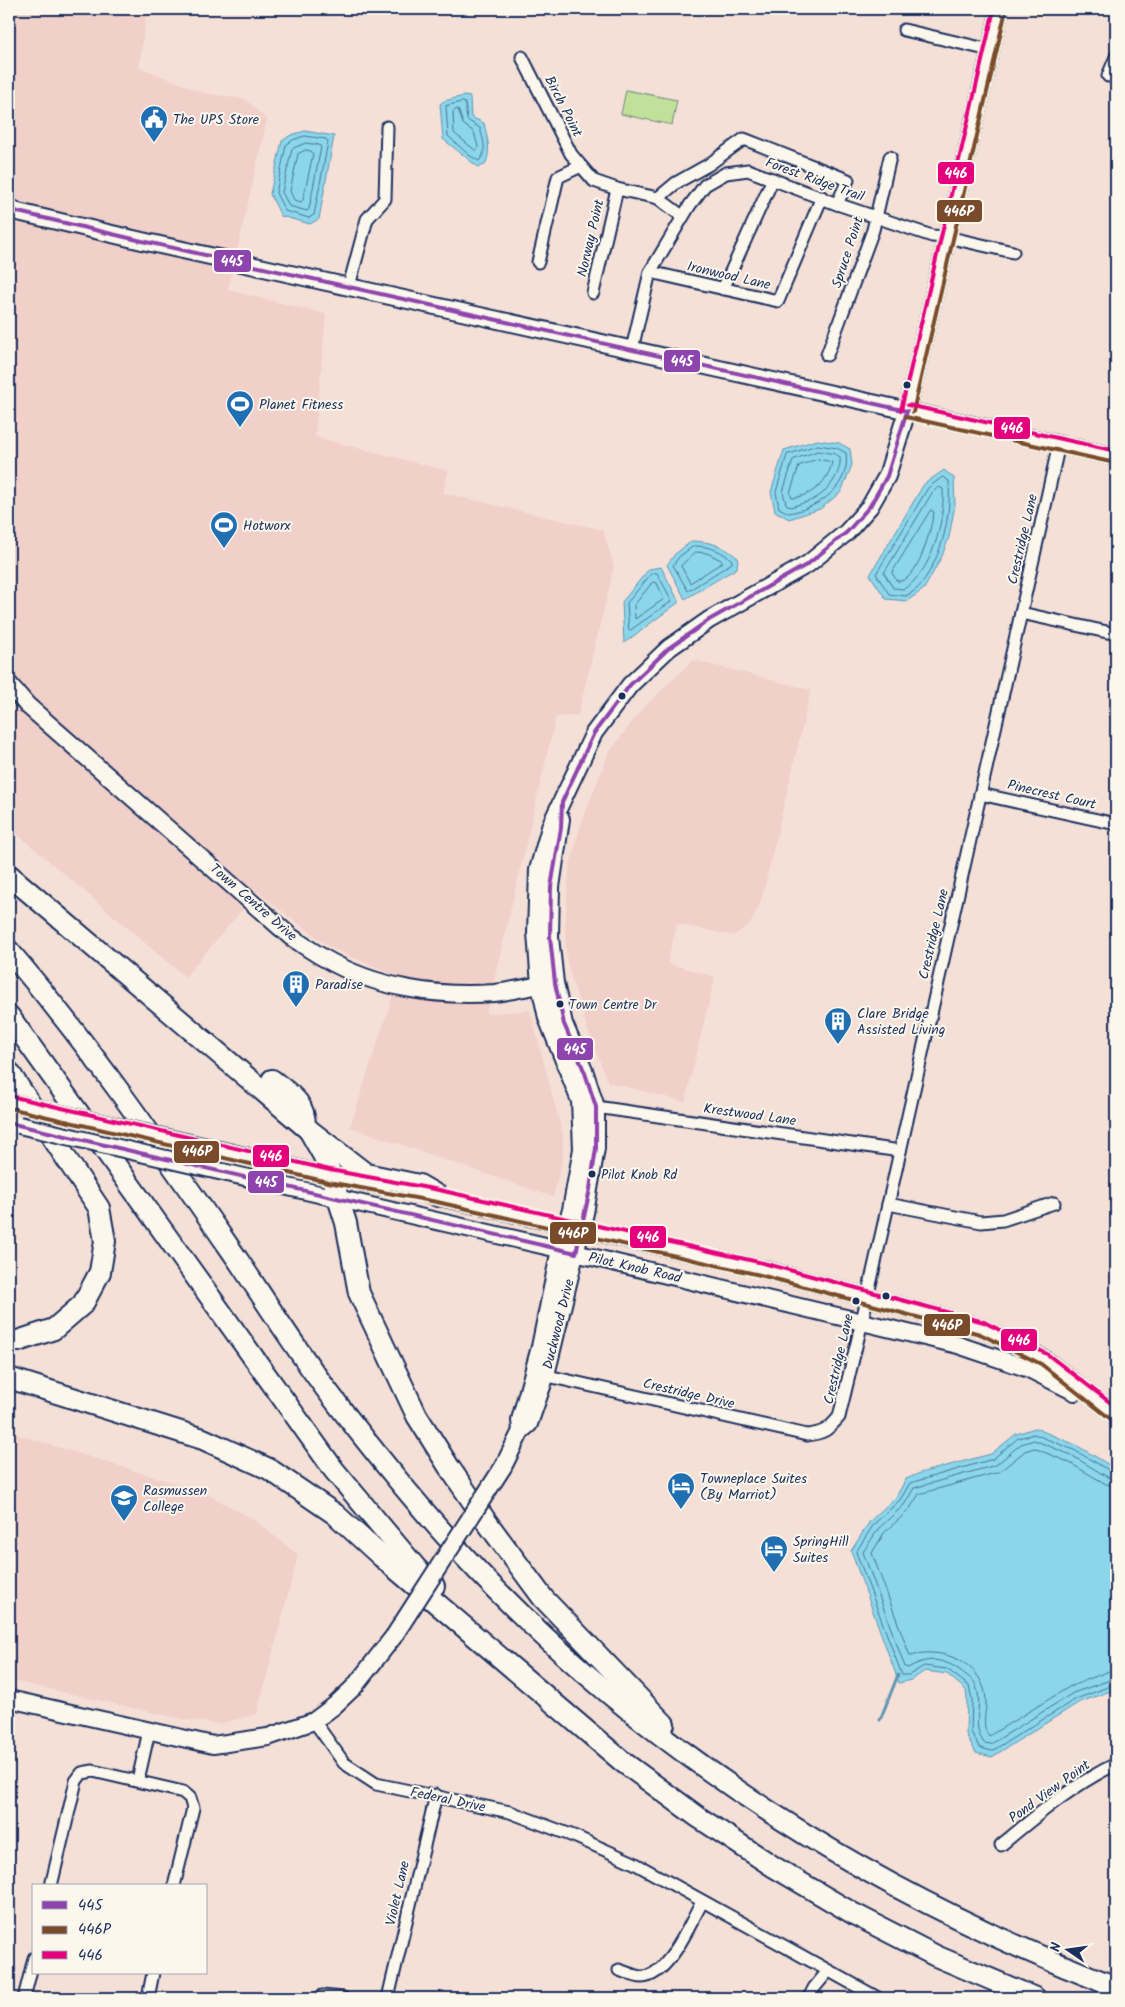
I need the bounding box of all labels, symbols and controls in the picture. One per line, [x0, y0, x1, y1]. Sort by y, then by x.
street label: Birch Point [538, 72, 588, 142]
public building icon: The UPS Store [139, 104, 169, 143]
place label: The UPS Store [173, 109, 260, 131]
street label: Forest Ridge Trail [762, 152, 868, 208]
line badge: 446 [937, 161, 975, 185]
text: 446 [945, 163, 968, 185]
street label: Norway Point [571, 197, 611, 279]
line badge: 446P [936, 199, 983, 223]
text: 446P [944, 201, 976, 223]
street label: Spruce Point [826, 213, 870, 291]
line badge: 445 [213, 249, 252, 273]
text: 445 [221, 251, 245, 273]
street label: Ironwood Lane [685, 256, 774, 296]
line badge: 445 [663, 349, 701, 373]
text: 445 [671, 351, 695, 373]
unlabelled marker [902, 380, 912, 390]
sports icon: Planet Fitness [225, 389, 255, 428]
place label: Planet Fitness [259, 394, 343, 416]
line badge: 446 [993, 416, 1031, 440]
text: 446 [1001, 418, 1024, 440]
street label: Crestridge Lane [1002, 491, 1044, 587]
sports icon: Hotworx [209, 510, 239, 549]
place label: Hotworx [243, 515, 292, 537]
unlabelled marker [617, 691, 627, 701]
street label: Pinecrest Court [1005, 774, 1099, 816]
street label: Town Centre Drive [205, 858, 302, 947]
street label: Crestridge Lane [913, 886, 955, 982]
building icon: Paradise [281, 969, 311, 1008]
place label: Paradise [315, 974, 364, 996]
place label: Town Centre Dr [569, 995, 657, 1016]
marker: Town Centre Dr [555, 999, 565, 1009]
place label: Clare Bridge Assisted Living [857, 1003, 945, 1041]
building icon: Clare Bridge Assisted Living [823, 1006, 853, 1045]
line badge: 445 [556, 1037, 594, 1061]
text: 445 [564, 1039, 588, 1061]
street label: Krestwood Lane [702, 1098, 798, 1132]
line badge: 446P [173, 1140, 220, 1164]
text: 446P [182, 1141, 214, 1163]
line badge: 446 [252, 1144, 290, 1168]
text: 446 [260, 1146, 283, 1168]
place label: Pilot Knob Rd [601, 1165, 678, 1186]
marker: Pilot Knob Rd [587, 1169, 597, 1179]
line badge: 445 [247, 1170, 285, 1194]
text: 445 [255, 1172, 279, 1194]
line badge: 446P [549, 1221, 597, 1245]
text: 446P [558, 1223, 590, 1245]
line badge: 446 [629, 1225, 667, 1249]
text: 446 [637, 1227, 660, 1249]
street label: Pilot Knob Road [586, 1247, 684, 1290]
street label: Duckwood Drive [537, 1276, 581, 1372]
unlabelled marker [881, 1291, 891, 1301]
unlabelled marker [851, 1296, 861, 1306]
street label: Crestridge Lane [818, 1311, 860, 1407]
line badge: 446P [923, 1313, 971, 1337]
text: 446P [932, 1315, 964, 1337]
line badge: 446 [1000, 1328, 1038, 1352]
text: 446 [1008, 1330, 1031, 1352]
street label: Crestridge Drive [641, 1373, 737, 1415]
place label: Towneplace Suites (By Marriot) [700, 1468, 807, 1506]
hotel icon: Towneplace Suites (By Marriot) [666, 1471, 696, 1510]
place label: Rasmussen College [143, 1480, 207, 1518]
school or university icon: Rasmussen College [109, 1483, 139, 1522]
place label: SpringHill Suites [793, 1531, 849, 1569]
hotel icon: SpringHill Suites [759, 1534, 789, 1573]
street label: Pond View Point [1004, 1754, 1095, 1829]
street label: Federal Drive [408, 1781, 488, 1819]
street label: Violet Lane [380, 1858, 416, 1928]
legend [32, 1884, 208, 1974]
text: 445 [78, 1894, 104, 1918]
text: 446P [78, 1918, 112, 1942]
north arrow [1042, 1924, 1092, 1974]
text: N [1045, 1940, 1068, 1954]
text: 446 [78, 1944, 103, 1968]

